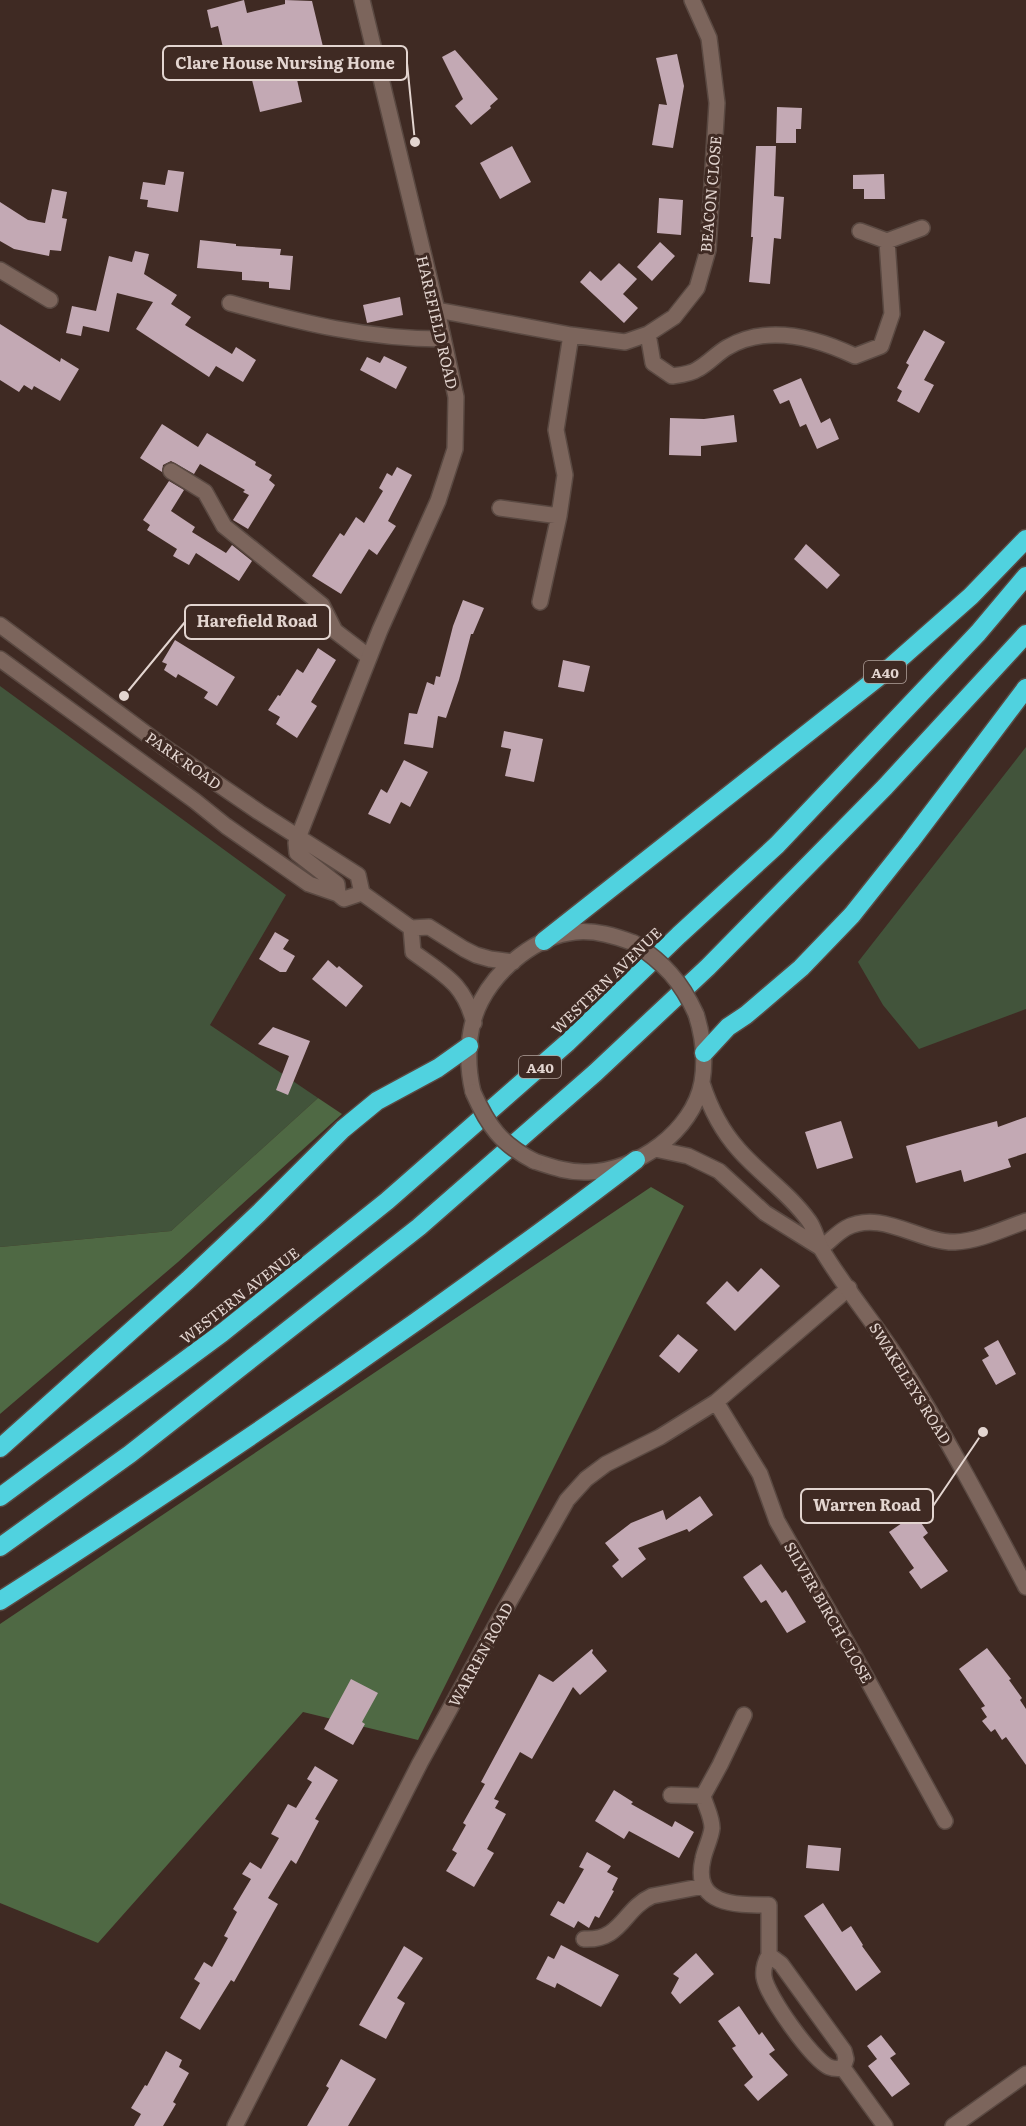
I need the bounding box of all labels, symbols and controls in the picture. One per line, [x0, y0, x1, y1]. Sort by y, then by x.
callout: Clare House Nursing Home [163, 46, 407, 80]
text: Clare House Nursing Home [175, 50, 395, 74]
street label: BEACON CLOSE [693, 135, 727, 253]
street label: HAREFIELD ROAD [411, 253, 465, 391]
callout: Harefield Road [185, 605, 330, 639]
text: Harefield Road [196, 608, 318, 632]
road number: A40 [864, 661, 906, 683]
street label: PARK ROAD [141, 725, 227, 795]
street label: WESTERN AVENUE [546, 921, 666, 1039]
road number: A40 [519, 1056, 561, 1078]
street label: WESTERN AVENUE [174, 1241, 304, 1349]
street label: SWAKELEYS ROAD [864, 1318, 958, 1448]
callout: Warren Road [801, 1489, 933, 1523]
text: Warren Road [813, 1492, 921, 1516]
street label: SILVER BIRCH CLOSE [779, 1537, 879, 1687]
street label: WARREN ROAD [442, 1598, 518, 1710]

